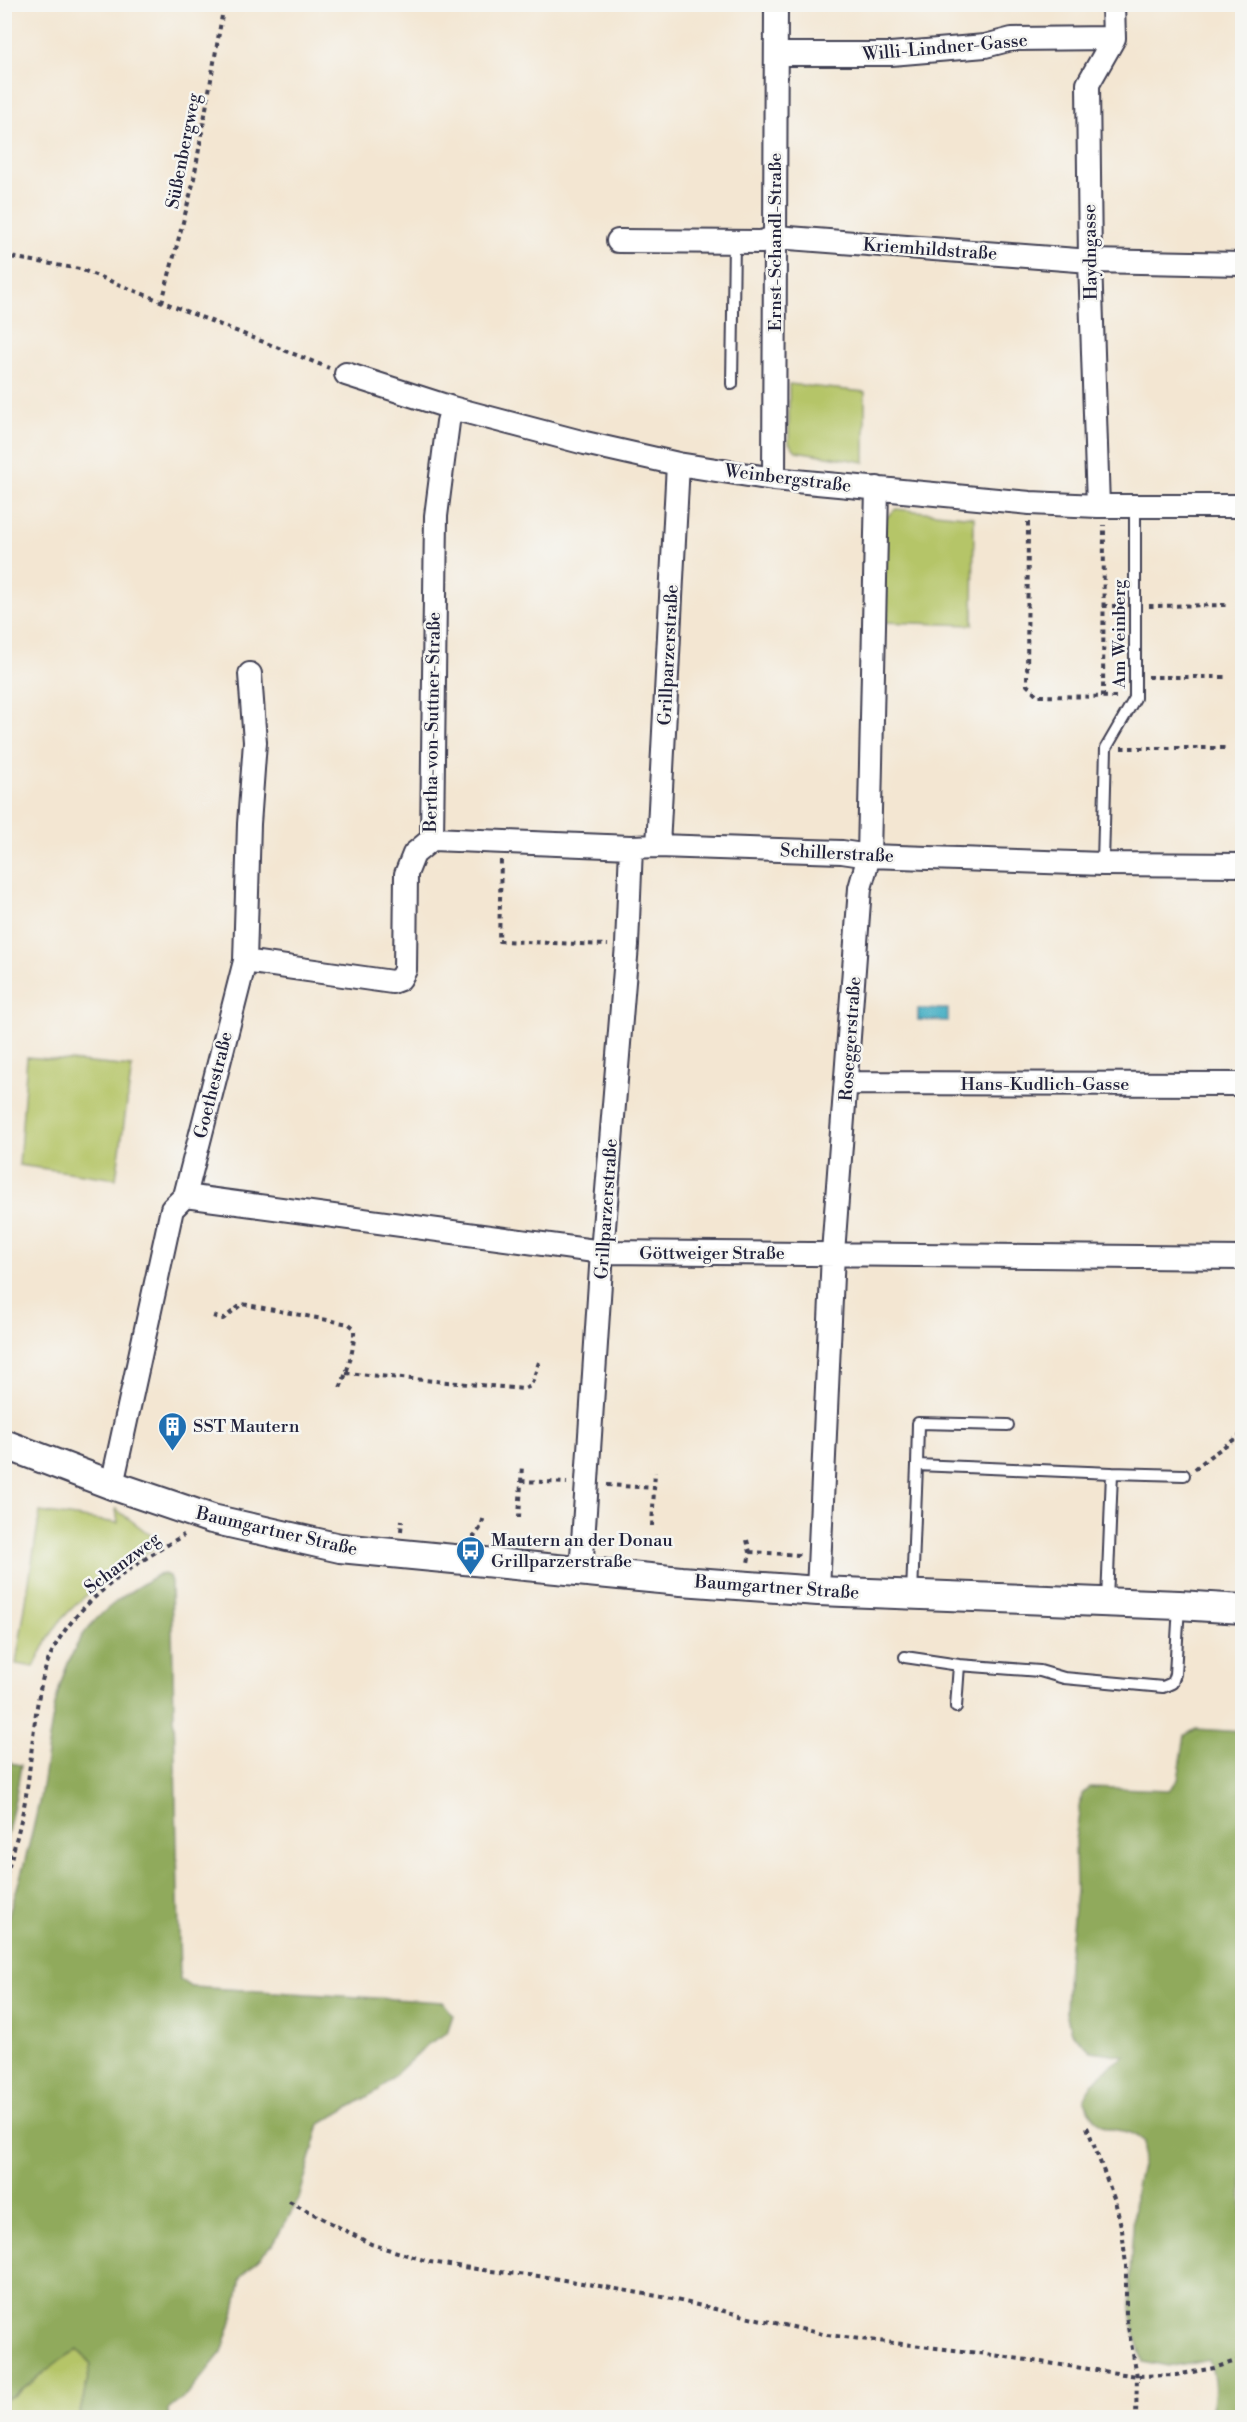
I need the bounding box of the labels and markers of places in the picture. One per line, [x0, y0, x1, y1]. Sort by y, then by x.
building icon: SST Mautern [156, 1410, 188, 1452]
place label: SST Mautern [193, 1415, 300, 1438]
place label: Mautern an der Donau Grillparzerstraße [491, 1529, 673, 1573]
bus stop icon: Mautern an der Donau Grillparzerstraße [454, 1534, 486, 1576]

